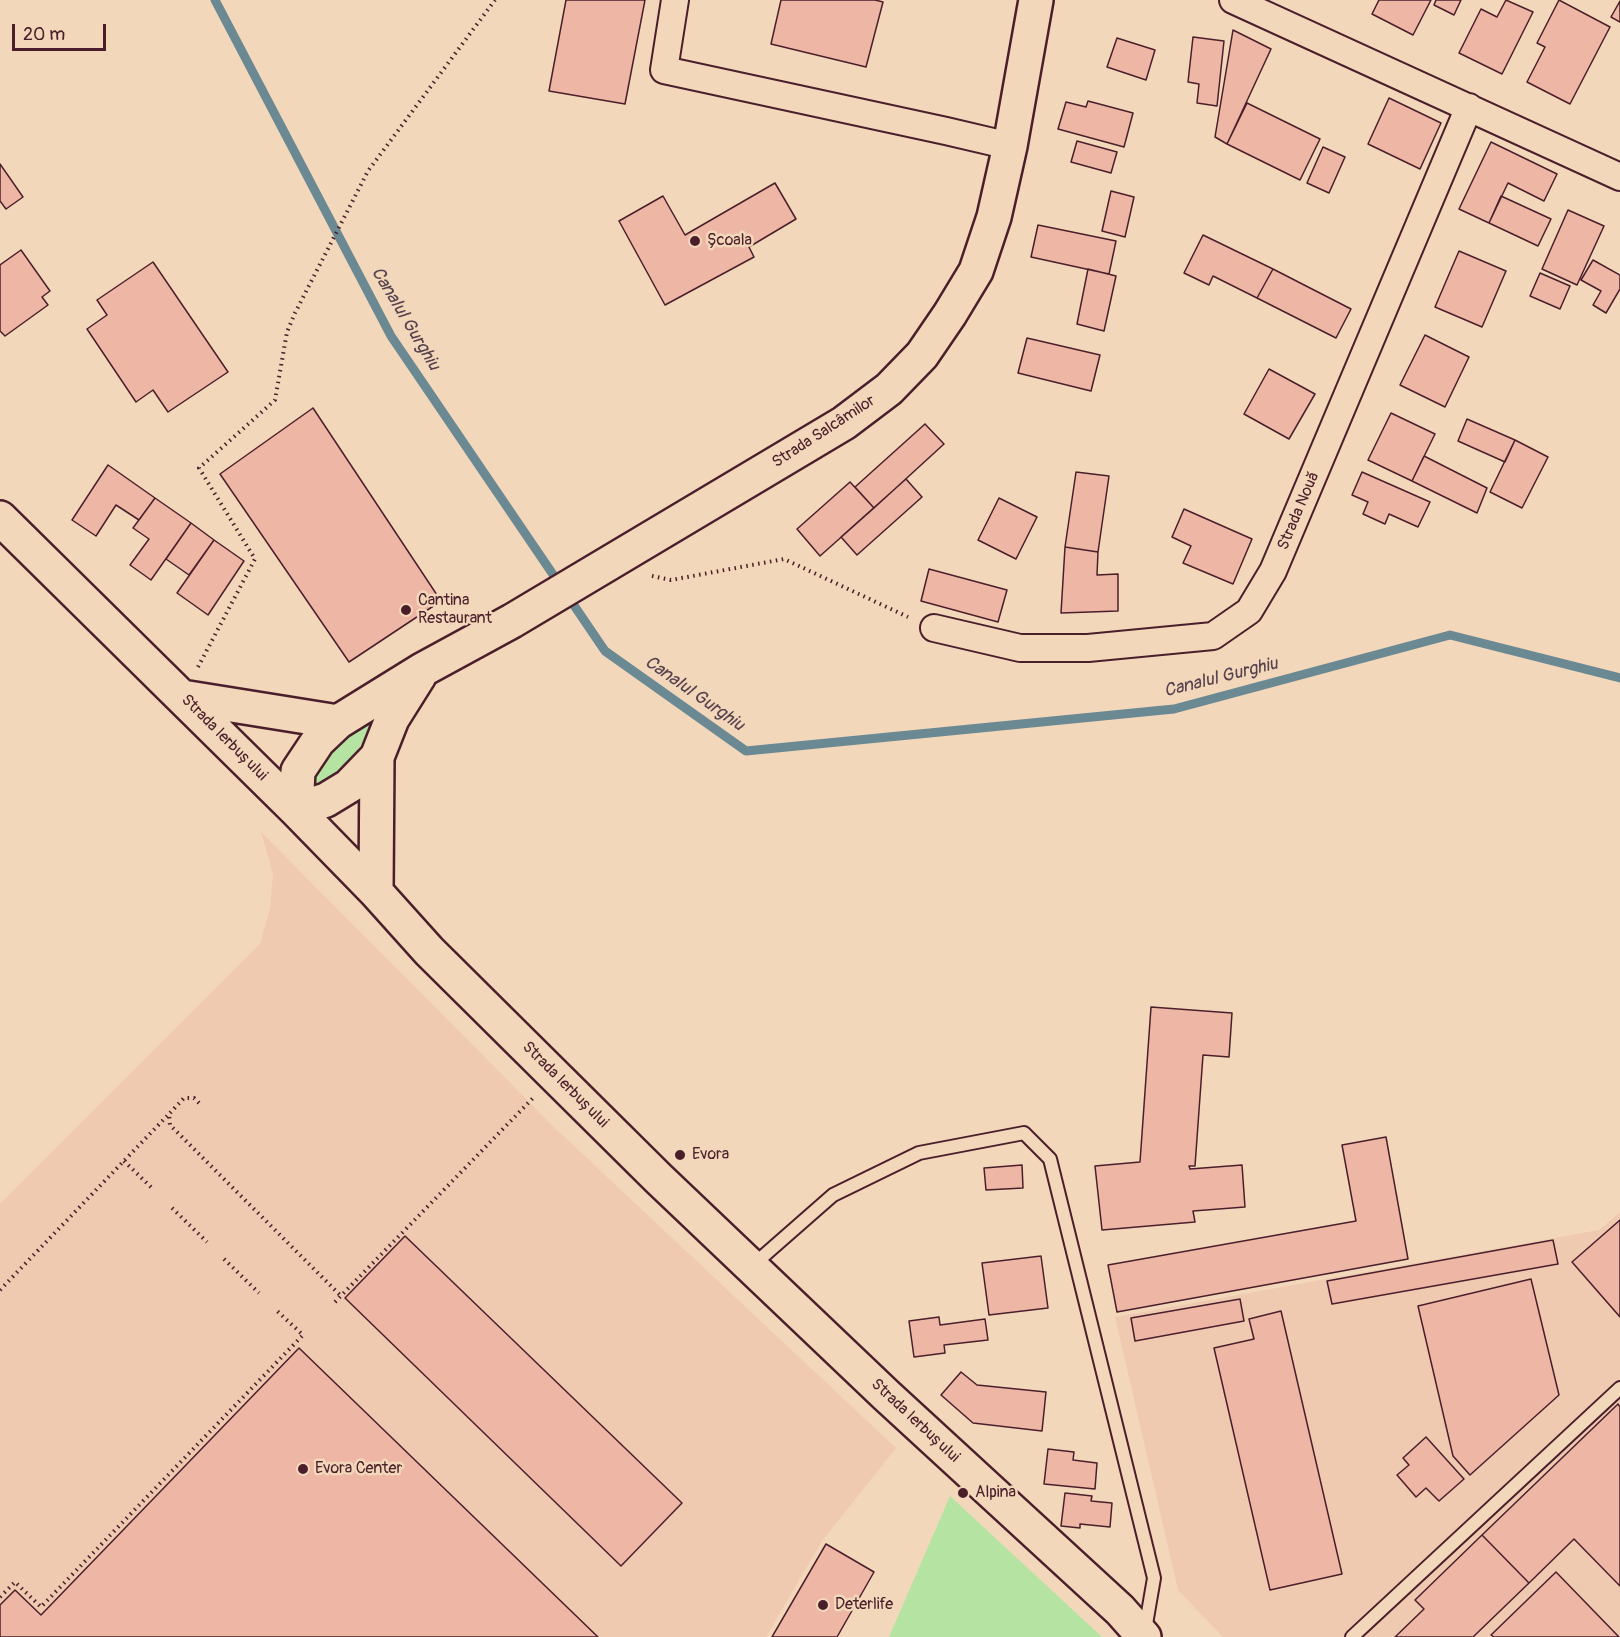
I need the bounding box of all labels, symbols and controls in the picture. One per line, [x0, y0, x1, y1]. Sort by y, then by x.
scale bar [15, 12, 110, 50]
text: 20 m [23, 23, 65, 46]
place label: Școala [707, 231, 752, 251]
marker: Școala [688, 234, 702, 248]
water label: Canalul Gurghiu [366, 263, 444, 375]
street label: Strada Salcâmilor [769, 392, 879, 472]
street label: Strada Nouă [1274, 469, 1324, 553]
place label: Cantina Restaurant [418, 591, 492, 629]
marker: Cantina Restaurant [399, 603, 413, 617]
water label: Canalul Gurghiu [640, 652, 748, 736]
water label: Canalul Gurghiu [1162, 653, 1280, 703]
street label: Strada Ierbușului [177, 691, 271, 785]
street label: Strada Ierbușului [518, 1038, 612, 1132]
place label: Evora [692, 1145, 729, 1165]
marker: Evora [673, 1148, 687, 1162]
street label: Strada Ierbușului [867, 1375, 963, 1467]
place label: Evora Center [315, 1459, 402, 1479]
marker: Evora Center [296, 1462, 310, 1476]
place label: Alpina [975, 1483, 1016, 1503]
marker: Alpina [956, 1486, 970, 1500]
place label: Deterlife [835, 1595, 893, 1615]
marker: Deterlife [816, 1598, 830, 1612]

